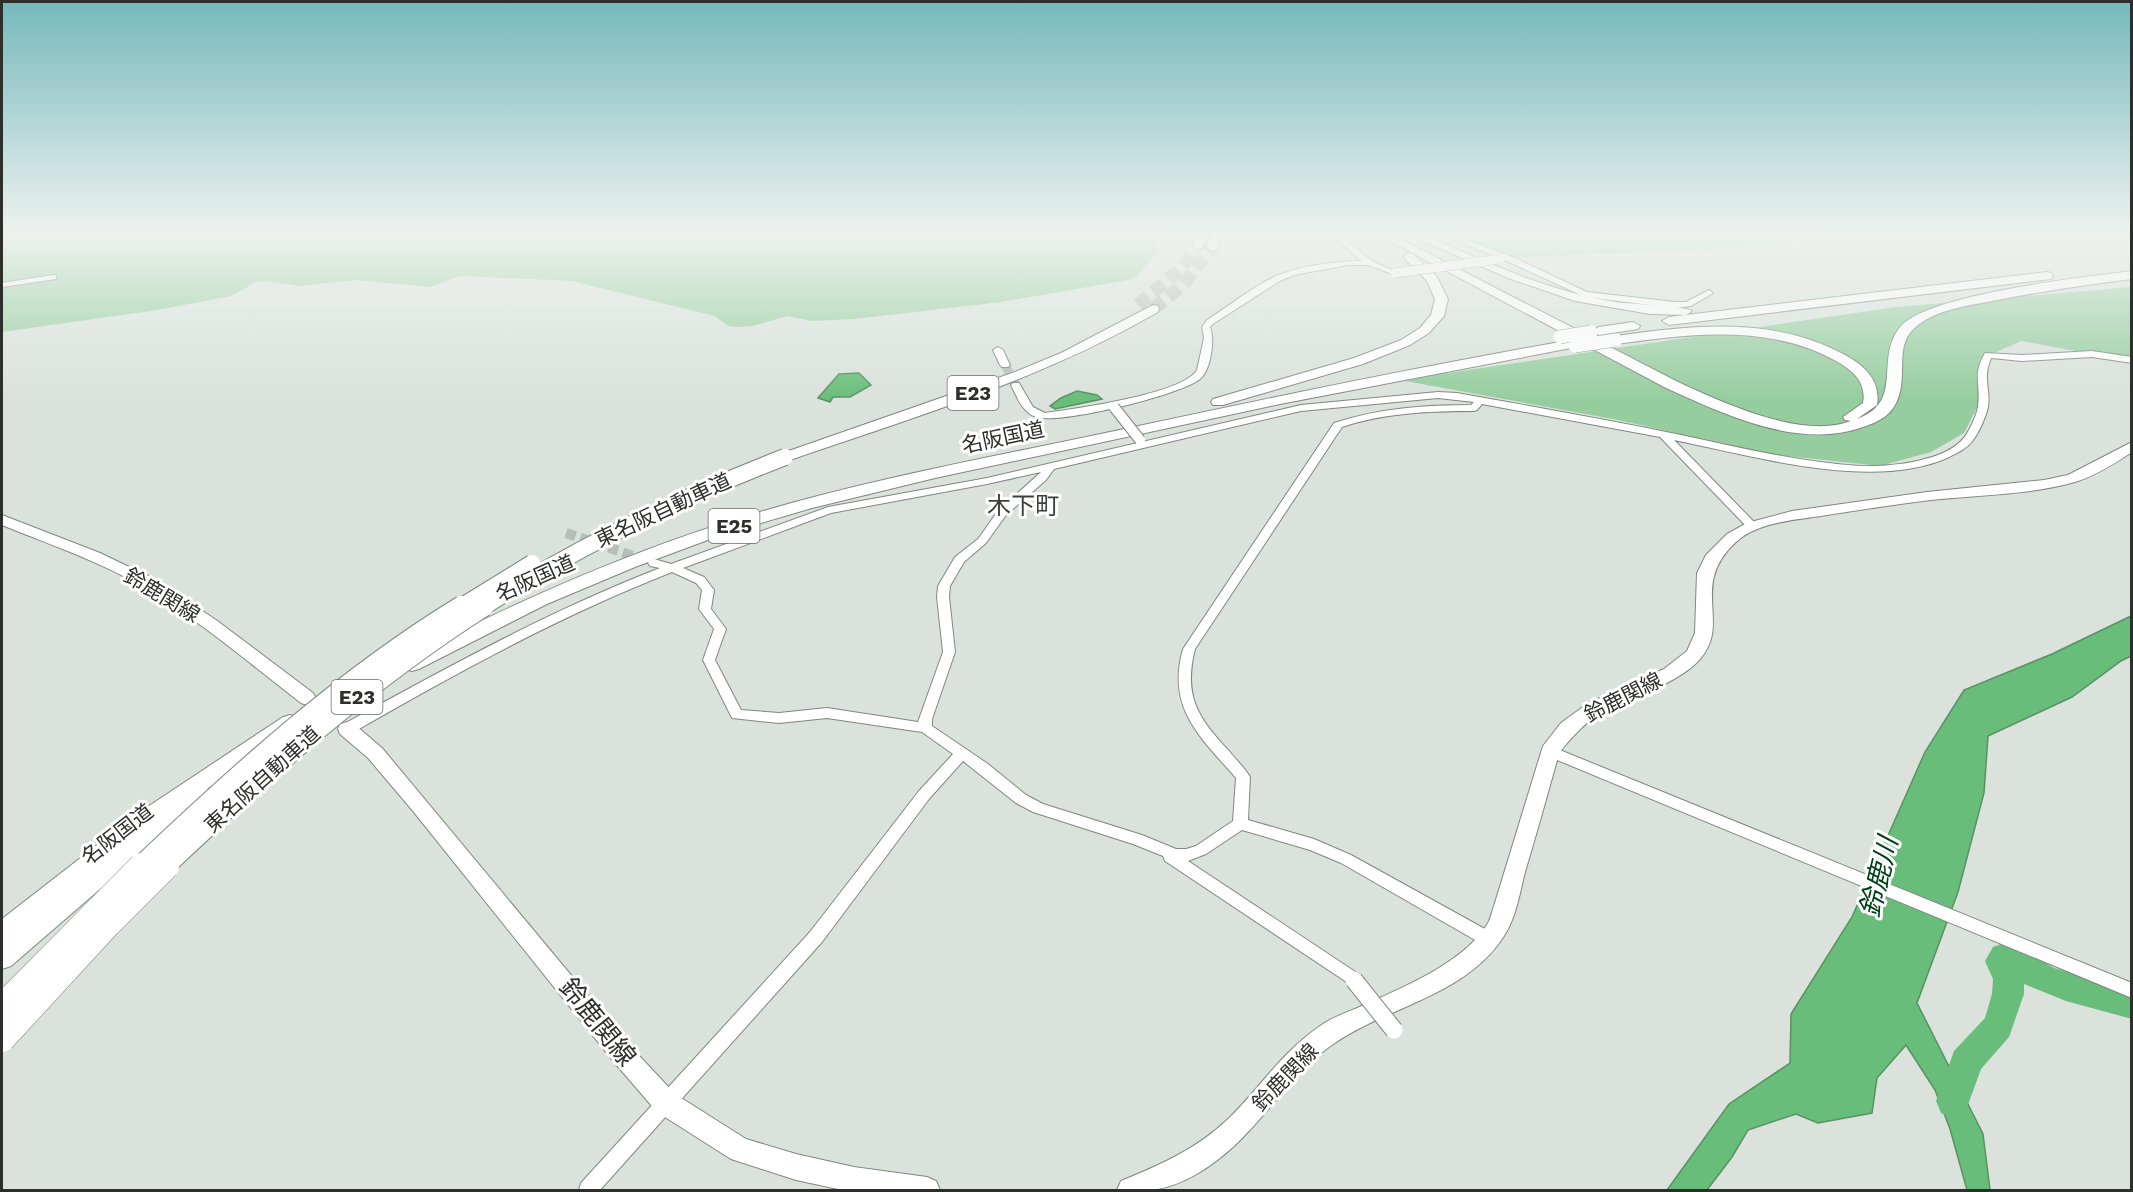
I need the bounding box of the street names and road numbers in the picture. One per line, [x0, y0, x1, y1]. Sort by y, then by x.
road number: E23 [948, 376, 998, 410]
street label: 名阪国道 [959, 416, 1047, 458]
street label: 東名阪自動車道 [591, 468, 735, 552]
road number: E25 [708, 509, 760, 543]
street label: 名阪国道 [492, 549, 578, 607]
street label: 鈴鹿関線 [120, 563, 204, 627]
street label: 鈴鹿関線 [1580, 667, 1666, 727]
road number: E23 [332, 680, 382, 714]
street label: 東名阪自動車道 [199, 721, 325, 837]
street label: 名阪国道 [76, 798, 158, 870]
street label: 鈴鹿関線 [554, 972, 642, 1072]
street label: 鈴鹿関線 [1247, 1038, 1323, 1116]

